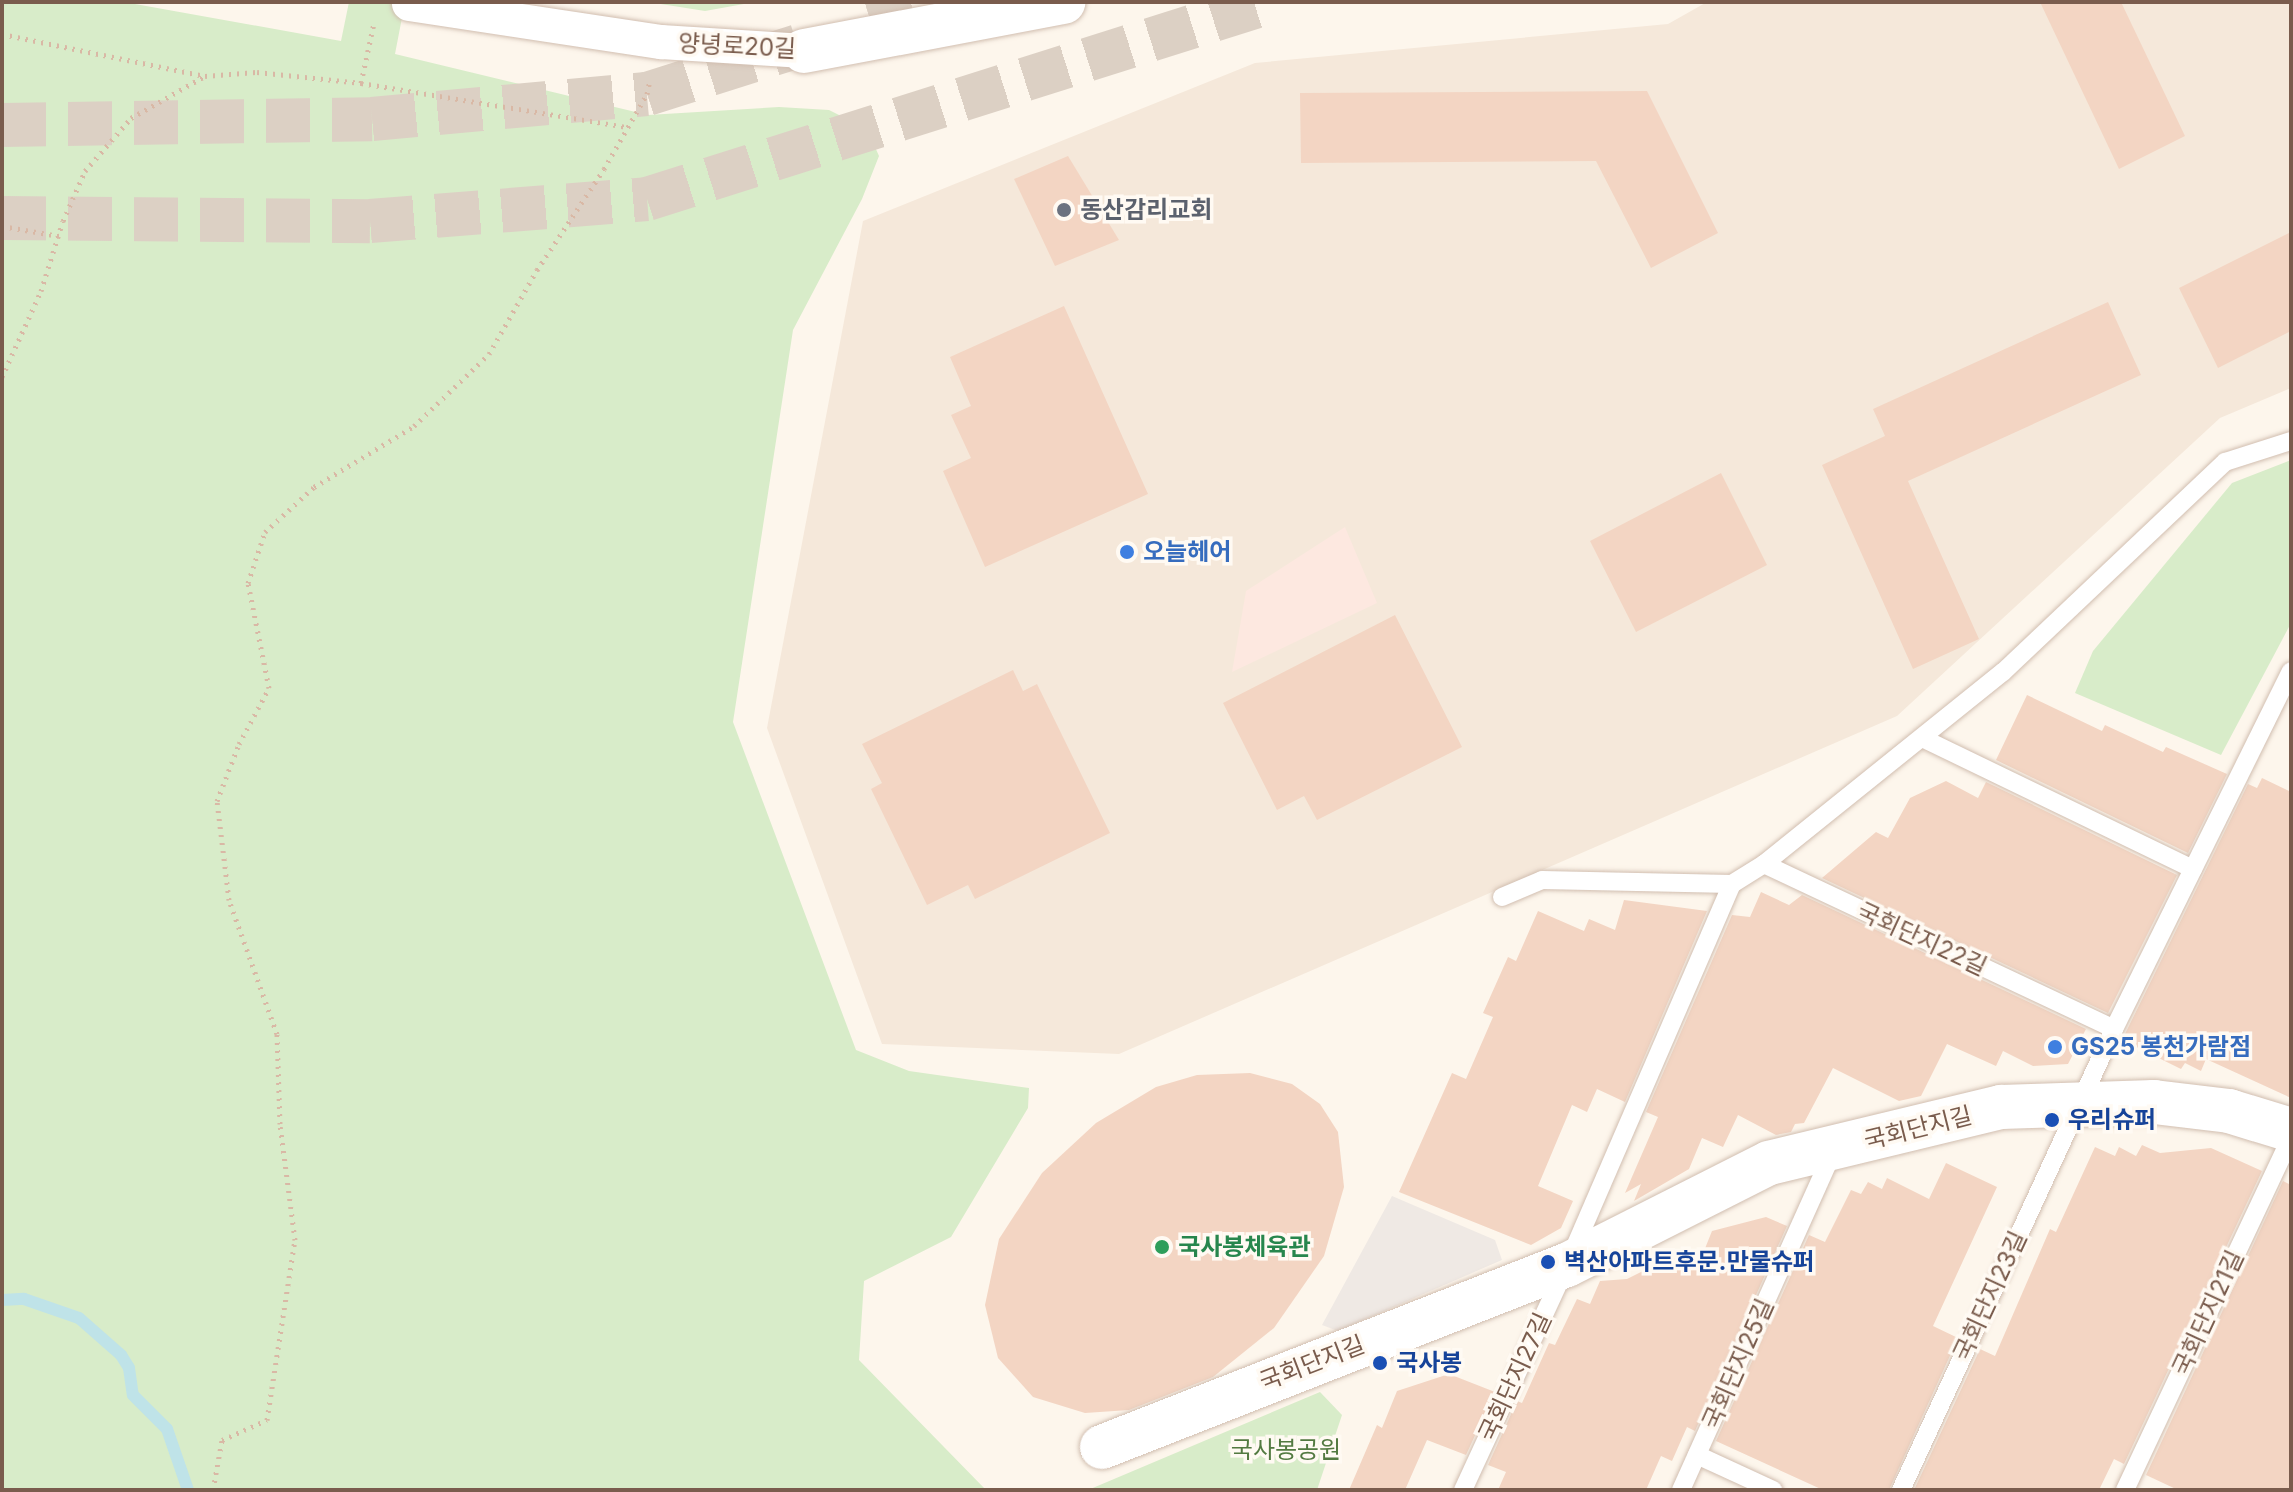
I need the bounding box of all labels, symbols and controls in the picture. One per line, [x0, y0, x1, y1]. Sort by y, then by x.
street label: 양녕로20길 [677, 29, 797, 63]
place label: 동산감리교회 [1080, 196, 1212, 224]
marker: 동산감리교회 [1055, 201, 1073, 219]
place label: 오늘헤어 [1143, 538, 1231, 566]
marker: 오늘헤어 [1118, 543, 1136, 561]
street label: 국회단지22길 [1853, 896, 1991, 982]
place label: GS25 봉천가람점 [2071, 1033, 2251, 1061]
marker: GS25 봉천가람점 [2046, 1038, 2064, 1056]
street label: 국회단지길 [1861, 1101, 1975, 1155]
place label: 우리슈퍼 [2068, 1106, 2156, 1134]
marker: 우리슈퍼 [2043, 1111, 2061, 1129]
street label: 국회단지23길 [1947, 1227, 2033, 1365]
place label: 국사봉체육관 [1178, 1233, 1310, 1261]
marker: 국사봉체육관 [1153, 1238, 1171, 1256]
street label: 국회단지21길 [2166, 1246, 2250, 1380]
place label: 벽산아파트후문.만물슈퍼 [1564, 1248, 1815, 1276]
marker: 벽산아파트후문.만물슈퍼 [1539, 1253, 1557, 1271]
street label: 국회단지25길 [1696, 1294, 1780, 1434]
street label: 국회단지27길 [1473, 1308, 1557, 1446]
street label: 국회단지길 [1255, 1330, 1369, 1396]
place label: 국사봉 [1396, 1349, 1462, 1377]
marker: 국사봉 [1371, 1354, 1389, 1372]
park label: 국사봉공원 [1231, 1436, 1341, 1464]

